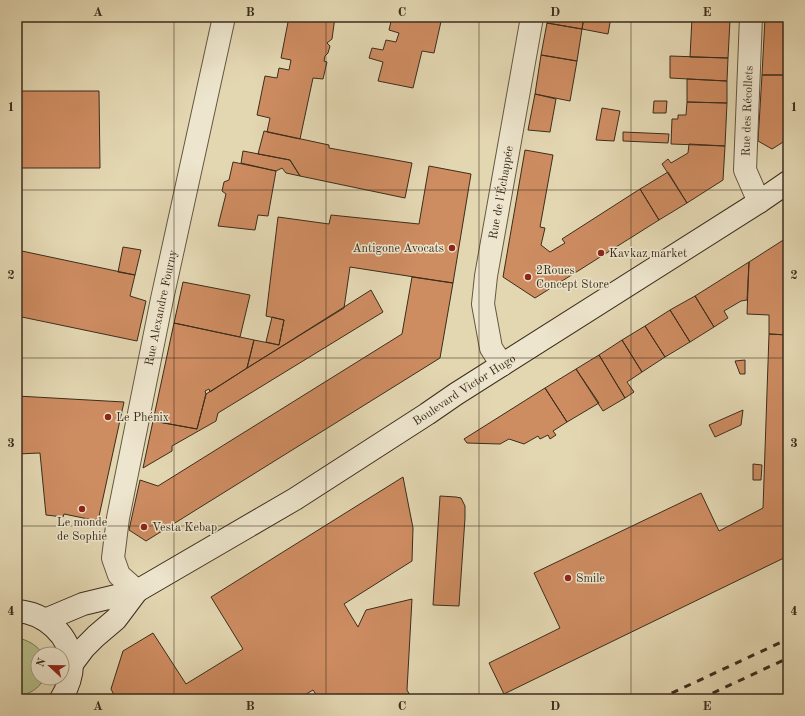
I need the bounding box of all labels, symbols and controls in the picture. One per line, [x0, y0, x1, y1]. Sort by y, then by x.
text: A [93, 6, 103, 19]
text: B [245, 6, 255, 19]
text: C [398, 6, 406, 19]
text: D [550, 6, 560, 19]
text: E [703, 6, 712, 19]
street label: Rue des Récollets [740, 65, 756, 157]
text: 1 [7, 101, 15, 114]
text: 1 [790, 101, 798, 114]
street label: Rue de l'Échappée [488, 144, 516, 240]
place label: Antigone Avocats [352, 243, 444, 255]
marker: Antigone Avocats [447, 243, 457, 253]
street label: Rue Alexandre Fourny [144, 248, 180, 367]
marker: Kavkaz market [596, 248, 606, 258]
place label: Kavkaz market [609, 248, 687, 260]
place label: 2Roues Concept Store [536, 265, 610, 291]
text: 2 [7, 269, 15, 282]
text: 2 [790, 269, 798, 282]
marker: 2Roues Concept Store [523, 272, 533, 282]
street label: Boulevard Victor Hugo [411, 353, 518, 428]
marker: Le Phénix [103, 412, 113, 422]
place label: Le Phénix [116, 412, 169, 424]
text: 3 [7, 437, 15, 450]
text: 3 [790, 437, 798, 450]
marker: Le monde de Sophie [77, 504, 87, 514]
place label: Le monde de Sophie [57, 517, 108, 543]
marker: Vesta Kebap [139, 522, 149, 532]
place label: Vesta Kebap [152, 522, 217, 534]
marker: Smile [563, 573, 573, 583]
place label: Smile [576, 573, 605, 585]
text: 4 [7, 605, 15, 618]
text: 4 [790, 605, 798, 618]
north arrow [30, 646, 70, 686]
text: N [35, 656, 49, 669]
text: A [93, 700, 103, 713]
text: B [245, 700, 255, 713]
text: C [398, 700, 406, 713]
text: D [550, 700, 560, 713]
text: E [703, 700, 712, 713]

